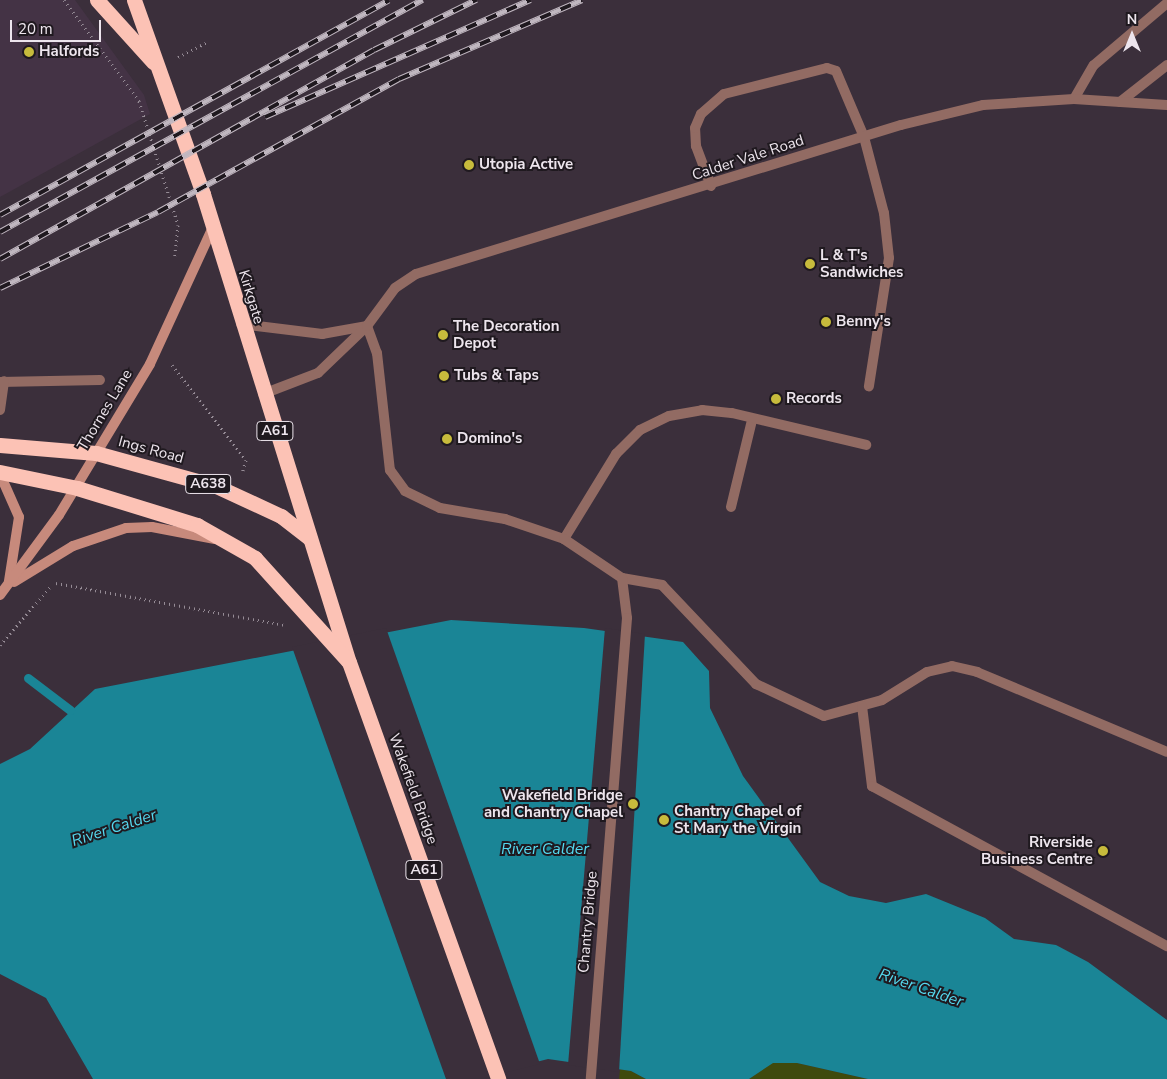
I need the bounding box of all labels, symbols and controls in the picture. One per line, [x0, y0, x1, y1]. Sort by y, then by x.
scale bar [12, 10, 104, 42]
north arrow [1107, 10, 1157, 60]
text: N [1127, 10, 1137, 29]
text: 20 m [18, 19, 53, 39]
place label: Halfords [39, 43, 99, 61]
marker: Halfords [23, 46, 35, 58]
street label: Calder Vale Road [690, 131, 806, 185]
place label: Utopia Active [479, 156, 573, 174]
marker: Utopia Active [463, 159, 475, 171]
place label: L & T's Sandwiches [820, 246, 903, 281]
marker: L & T's Sandwiches [804, 258, 816, 270]
street label: Kirkgate [234, 268, 268, 326]
place label: Benny's [836, 313, 891, 331]
marker: Benny's [820, 316, 832, 328]
place label: The Decoration Depot [453, 317, 559, 352]
marker: The Decoration Depot [437, 329, 449, 341]
street label: Thornes Lane [74, 366, 136, 454]
place label: Tubs & Taps [454, 367, 539, 385]
marker: Tubs & Taps [438, 370, 450, 382]
place label: Records [786, 390, 842, 408]
marker: Records [770, 393, 782, 405]
road number: A61 [256, 420, 294, 442]
place label: Domino's [457, 430, 522, 448]
street label: Ings Road [116, 433, 186, 467]
marker: Domino's [441, 433, 453, 445]
road number: A638 [184, 472, 232, 496]
street label: Wakefield Bridge [385, 731, 441, 847]
place label: Wakefield Bridge and Chantry Chapel [484, 786, 623, 821]
marker: Wakefield Bridge and Chantry Chapel [627, 798, 639, 810]
place label: Chantry Chapel of St Mary the Virgin [674, 802, 801, 837]
water label: River Calder [69, 805, 159, 851]
marker: Chantry Chapel of St Mary the Virgin [658, 814, 670, 826]
place label: Riverside Business Centre [981, 833, 1093, 868]
water label: River Calder [501, 839, 589, 859]
marker: Riverside Business Centre [1097, 845, 1109, 857]
road number: A61 [405, 858, 443, 882]
street label: Chantry Bridge [575, 870, 601, 974]
water label: River Calder [876, 965, 966, 1011]

